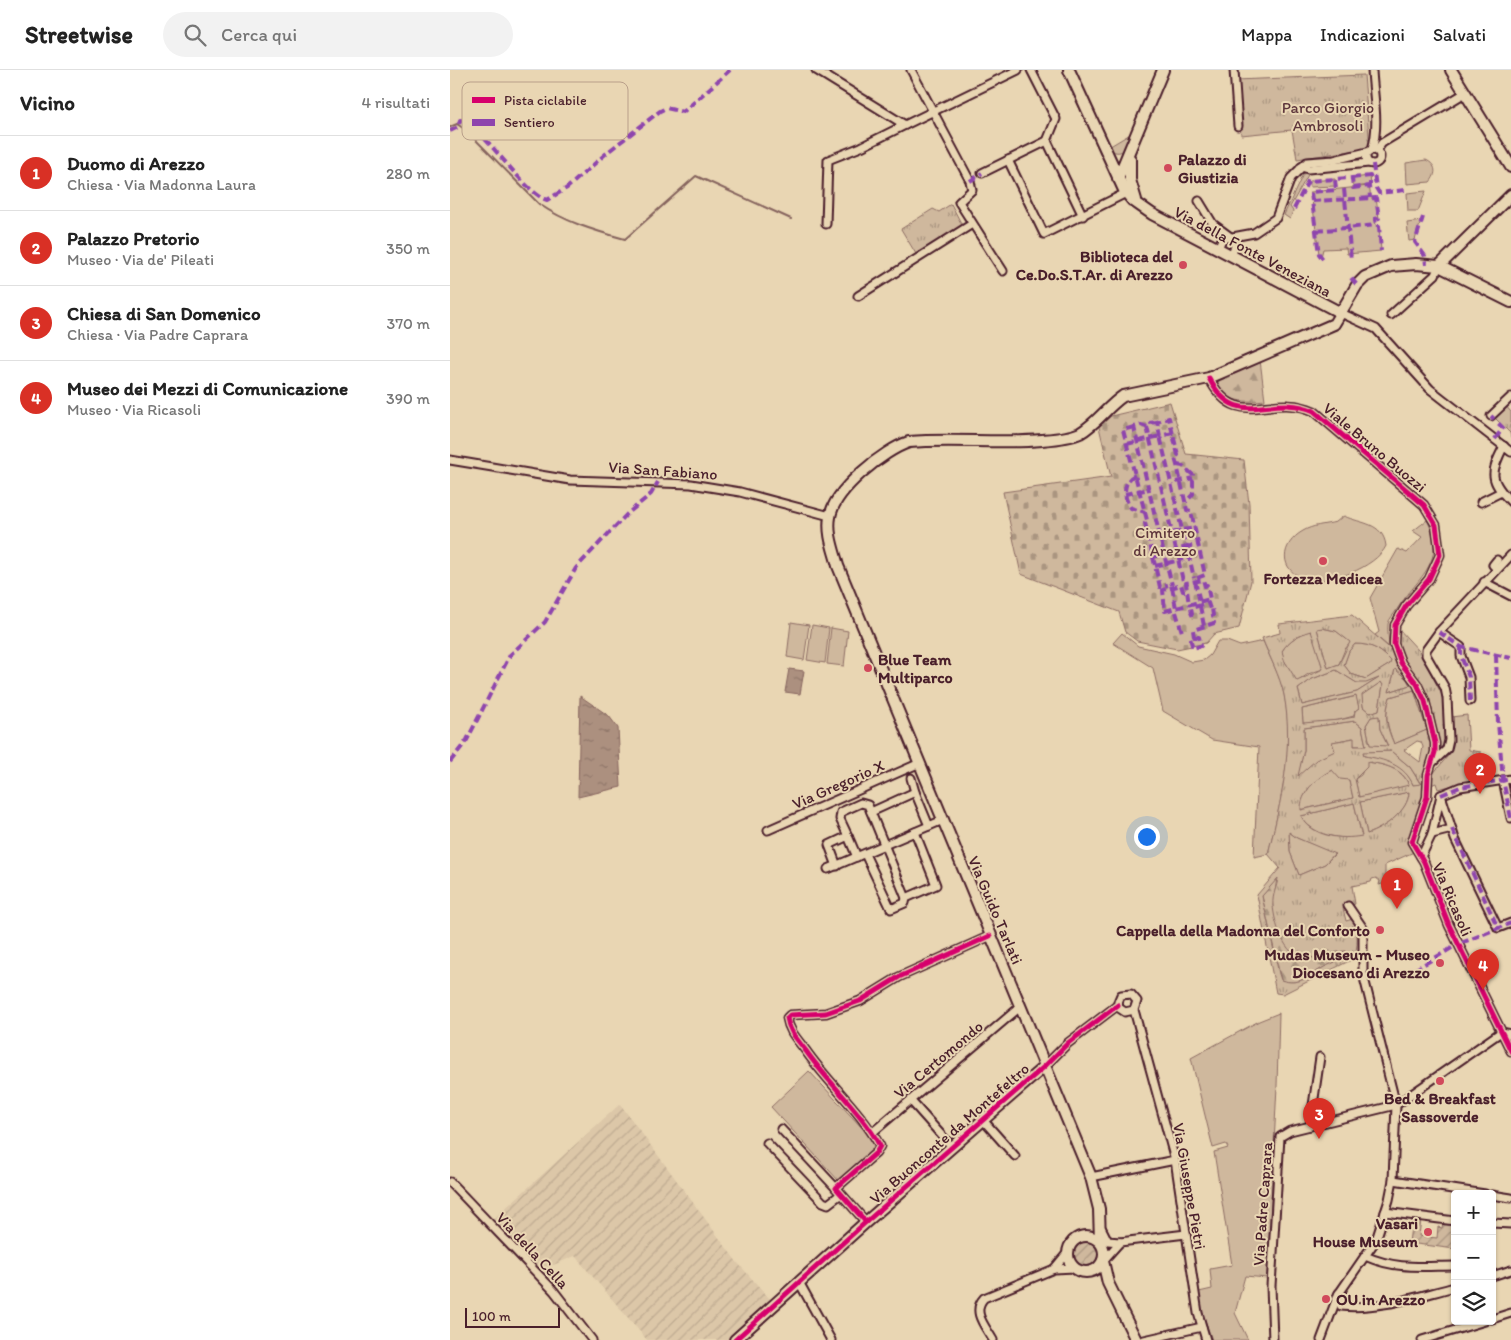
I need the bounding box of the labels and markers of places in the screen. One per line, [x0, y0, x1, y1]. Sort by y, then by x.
place label: Palazzo di Giustizia [1178, 150, 1247, 187]
marker: Palazzo di Giustizia [1162, 162, 1174, 174]
place label: Biblioteca del Ce.Do.S.T.Ar. di Arezzo [1016, 247, 1173, 284]
marker: Biblioteca del Ce.Do.S.T.Ar. di Arezzo [1177, 259, 1189, 271]
marker: Fortezza Medicea [1317, 555, 1329, 567]
place label: Fortezza Medicea [1264, 569, 1383, 588]
place label: Blue Team Multiparco [878, 650, 953, 688]
marker: Blue Team Multiparco [862, 662, 874, 674]
pin: 2 [1464, 753, 1496, 794]
pin: 1 [1381, 868, 1413, 909]
place label: Cappella della Madonna del Conforto [1116, 921, 1370, 941]
marker: Cappella della Madonna del Conforto [1374, 924, 1386, 936]
place label: Mudas Museum - Museo Diocesano di Arezzo [1264, 945, 1430, 982]
pin: 4 [1467, 949, 1499, 990]
marker: Mudas Museum - Museo Diocesano di Arezzo [1434, 957, 1446, 969]
marker: Bed & Breakfast Sassoverde [1434, 1075, 1446, 1087]
place label: Bed & Breakfast Sassoverde [1384, 1089, 1496, 1126]
pin: 3 [1303, 1098, 1335, 1139]
place label: Vasari House Museum [1313, 1214, 1419, 1251]
marker: Vasari House Museum [1422, 1226, 1434, 1238]
place label: OU in Arezzo [1336, 1290, 1425, 1309]
marker: OU in Arezzo [1320, 1293, 1332, 1305]

